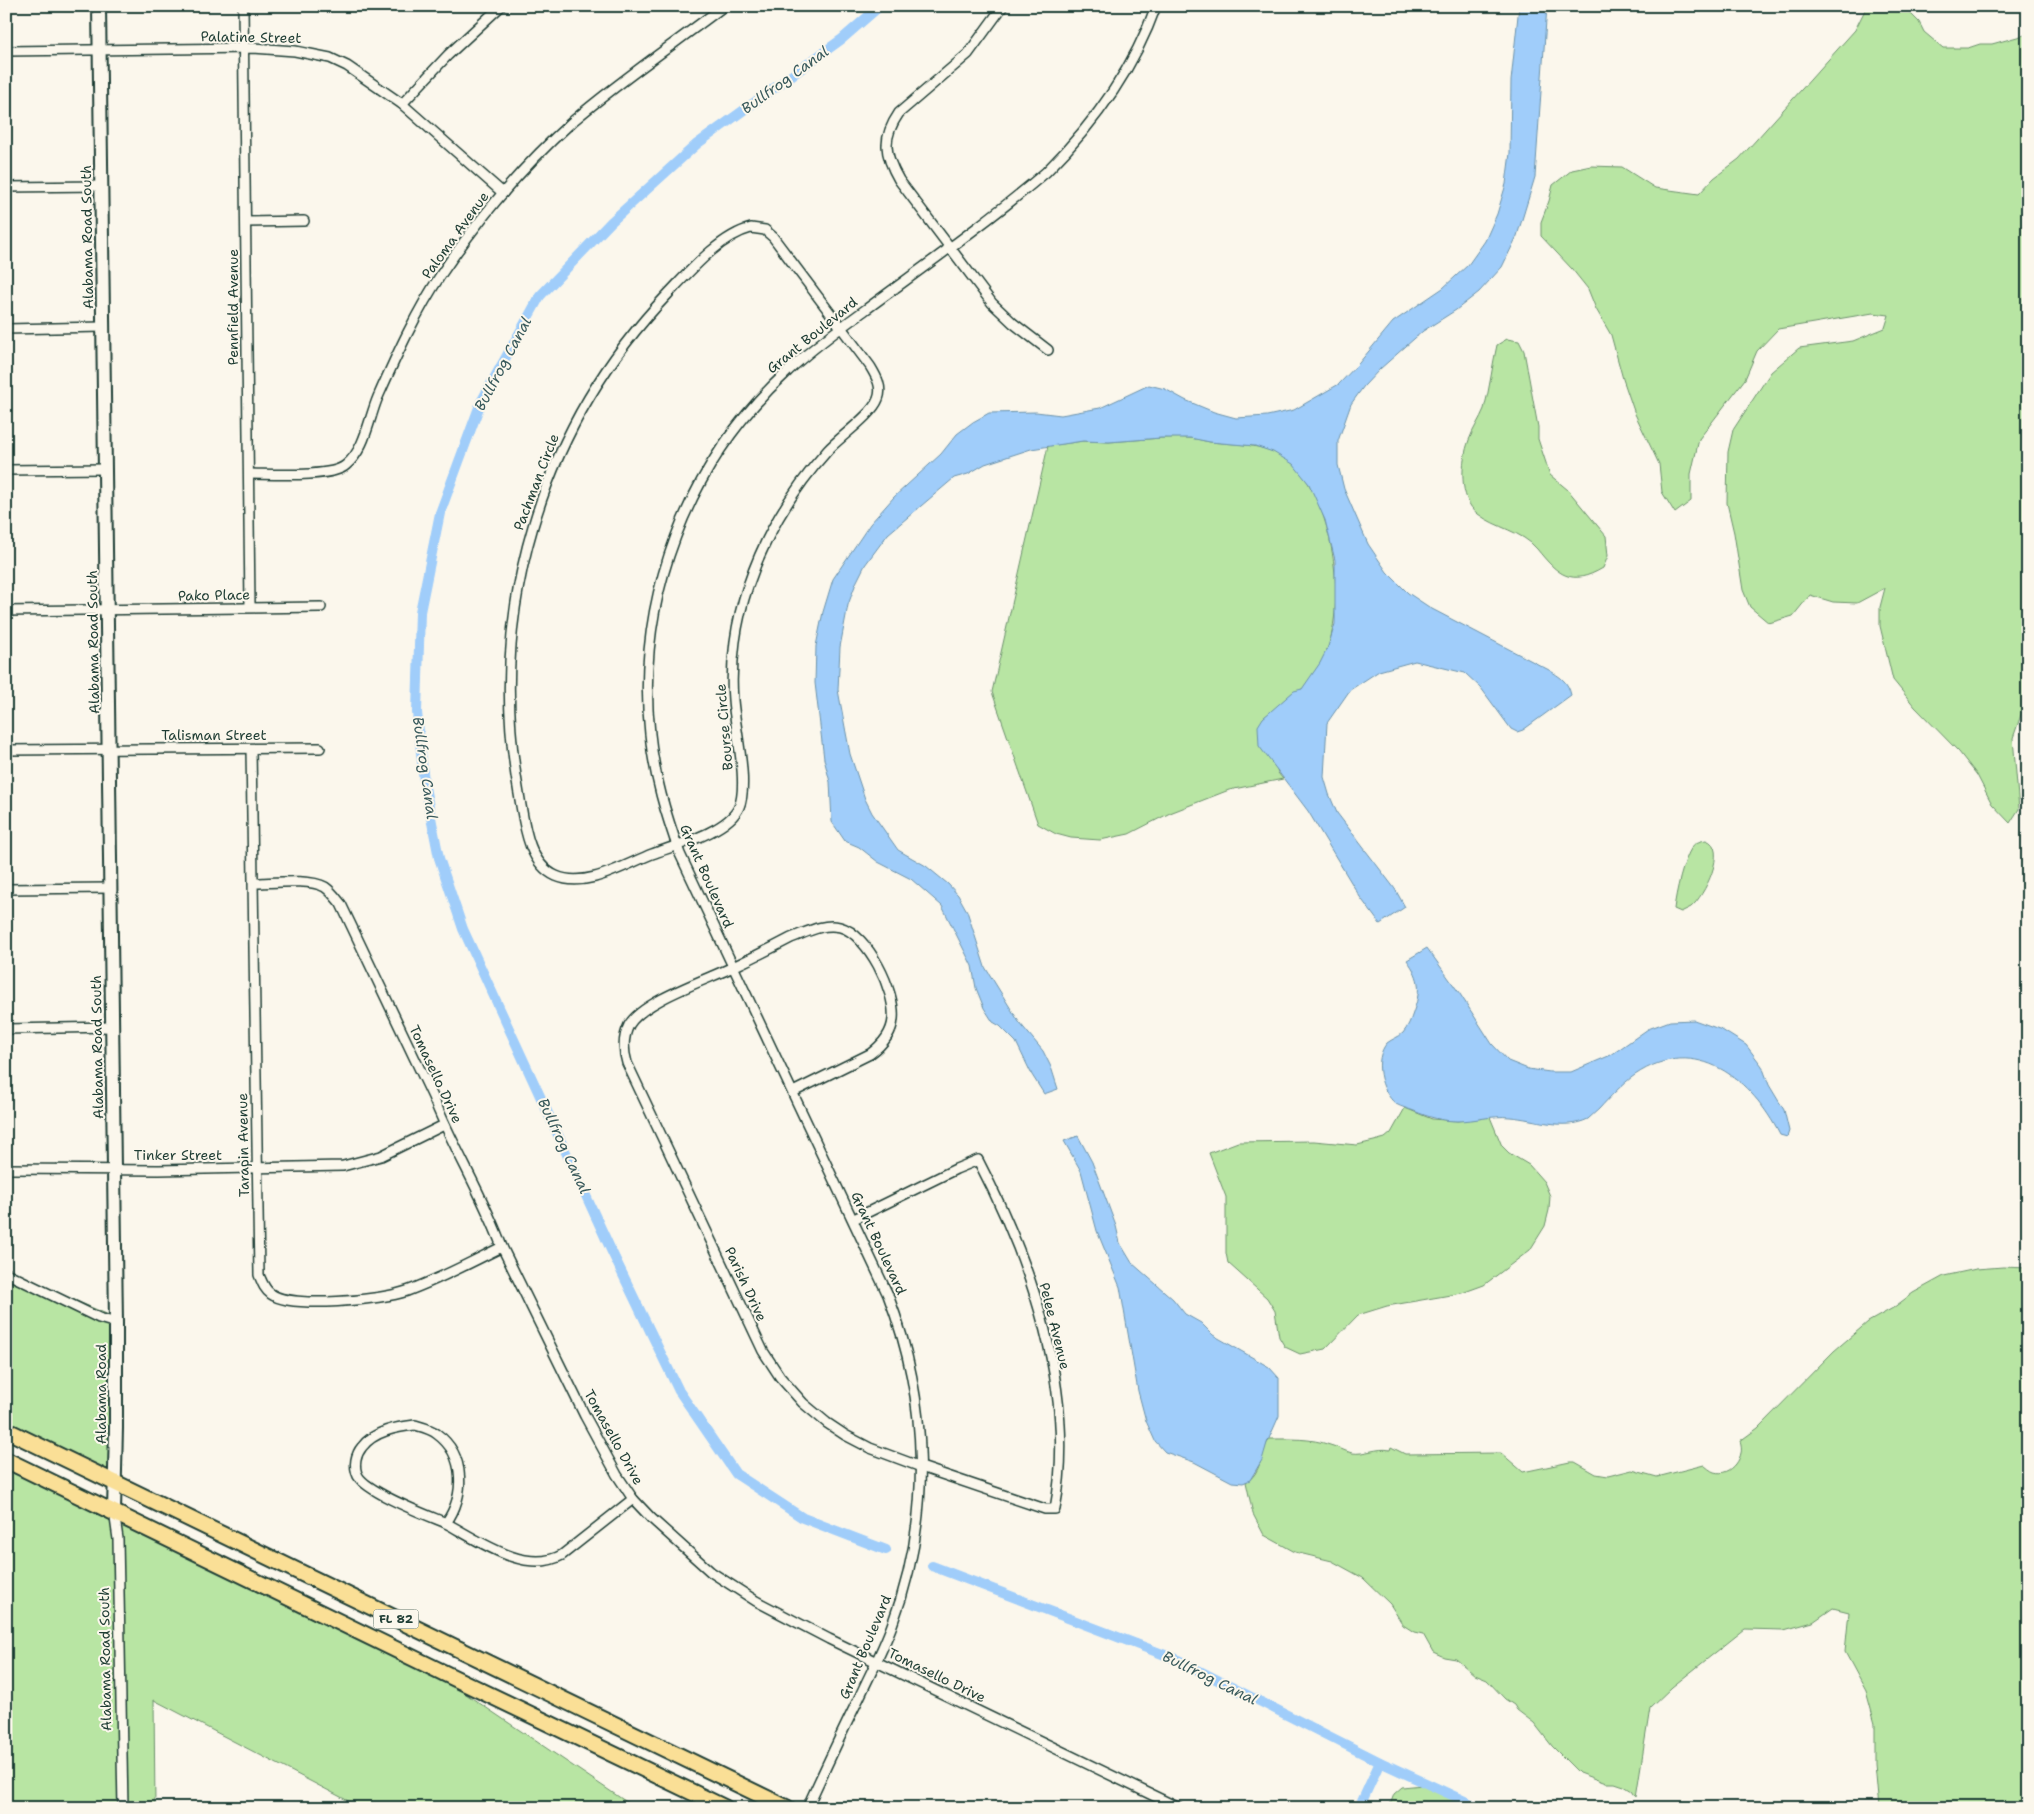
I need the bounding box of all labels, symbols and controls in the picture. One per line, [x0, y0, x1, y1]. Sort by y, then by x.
street label: Palatine Street [200, 27, 302, 47]
water label: Bullfrog Canal [737, 41, 833, 119]
street label: Alabama Road South [77, 165, 97, 309]
street label: Paloma Avenue [417, 188, 493, 282]
street label: Pennfield Avenue [224, 249, 242, 365]
street label: Grant Boulevard [763, 293, 861, 377]
water label: Bullfrog Canal [470, 313, 536, 414]
street label: Pachman Circle [509, 431, 563, 533]
street label: Alabama Road South [83, 570, 103, 714]
street label: Pako Place [178, 585, 250, 605]
street label: Bourse Circle [711, 683, 737, 771]
water label: Bullfrog Canal [408, 715, 442, 821]
street label: Talisman Street [161, 726, 267, 744]
street label: Grant Boulevard [676, 821, 738, 931]
street label: Alabama Road South [87, 975, 107, 1119]
street label: Tomasello Drive [405, 1022, 467, 1126]
street label: Tarapin Avenue [233, 1093, 253, 1197]
water label: Bullfrog Canal [533, 1095, 595, 1197]
street label: Tinker Street [134, 1146, 222, 1164]
street label: Grant Boulevard [847, 1189, 911, 1297]
street label: Parish Drive [721, 1244, 771, 1324]
street label: Pelee Avenue [1035, 1280, 1075, 1372]
street label: Alabama Road [92, 1344, 110, 1444]
street label: Tomasello Drive [580, 1386, 648, 1488]
street label: Alabama Road South [95, 1587, 115, 1731]
street label: Grant Boulevard [835, 1592, 895, 1702]
road number: FL 82 [374, 1610, 418, 1628]
street label: Tomasello Drive [885, 1644, 989, 1706]
water label: Bullfrog Canal [1159, 1646, 1261, 1710]

